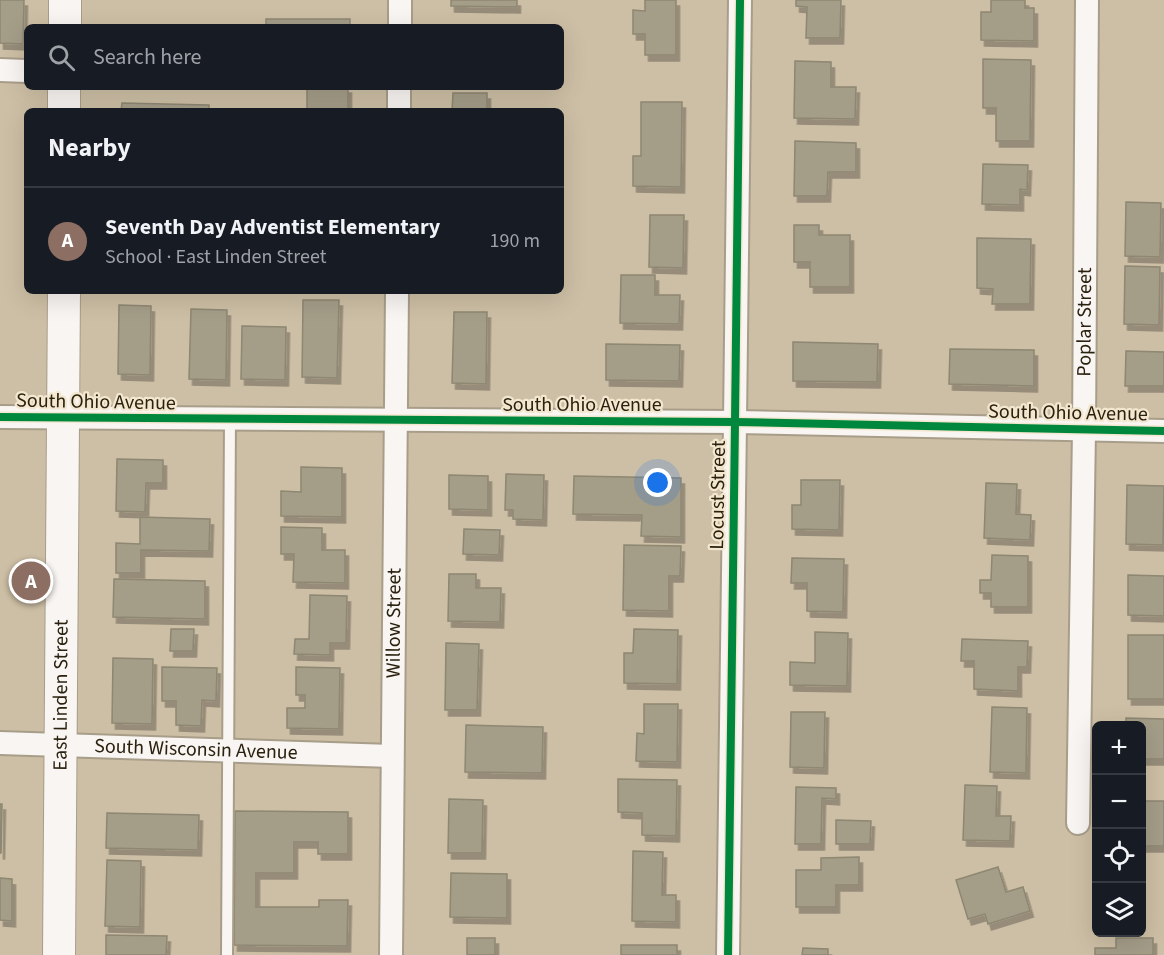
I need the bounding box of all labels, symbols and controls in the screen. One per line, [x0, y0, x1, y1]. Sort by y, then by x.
search box [24, 24, 564, 90]
icon: search [45, 41, 78, 74]
text: Search here [93, 41, 201, 73]
text: Nearby [48, 129, 131, 166]
text: Seventh Day Adventist Elementary [105, 211, 440, 243]
text: A [62, 227, 73, 255]
text: 190 m [490, 227, 540, 255]
text: School · East Linden Street [105, 243, 326, 271]
street label: Poplar Street [1070, 267, 1099, 377]
street label: South Ohio Avenue [16, 387, 176, 417]
street label: South Ohio Avenue [502, 391, 662, 419]
street label: South Ohio Avenue [988, 398, 1148, 428]
street label: Locust Street [703, 440, 733, 550]
your location [643, 468, 672, 497]
pin: A [12, 558, 51, 604]
street label: Willow Street [380, 568, 408, 678]
street label: East Linden Street [46, 619, 76, 771]
map controls [1092, 721, 1146, 937]
button: + [1092, 721, 1146, 775]
street label: South Wisconsin Avenue [94, 732, 298, 767]
button: − [1092, 775, 1146, 829]
button: locate [1092, 829, 1146, 883]
button: layers [1092, 883, 1146, 937]

